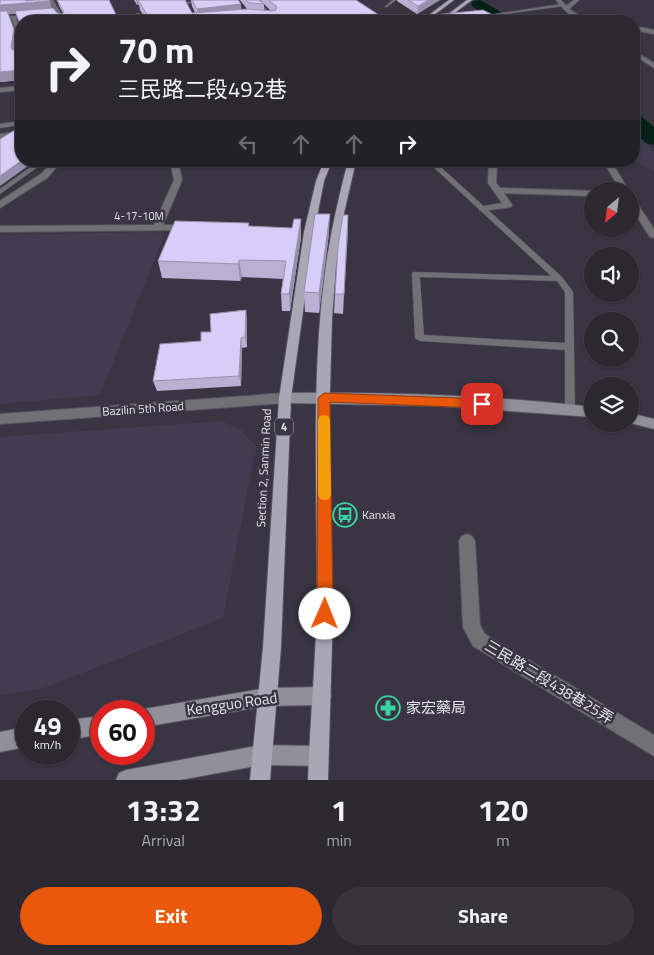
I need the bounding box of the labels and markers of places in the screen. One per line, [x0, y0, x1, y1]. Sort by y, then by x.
pin [461, 383, 503, 425]
bus stop icon: Kanxia [332, 502, 358, 528]
place label: Kanxia [362, 505, 395, 524]
pharmacy icon: 家宏藥局 [375, 695, 401, 721]
place label: 家宏藥局 [406, 696, 466, 719]

